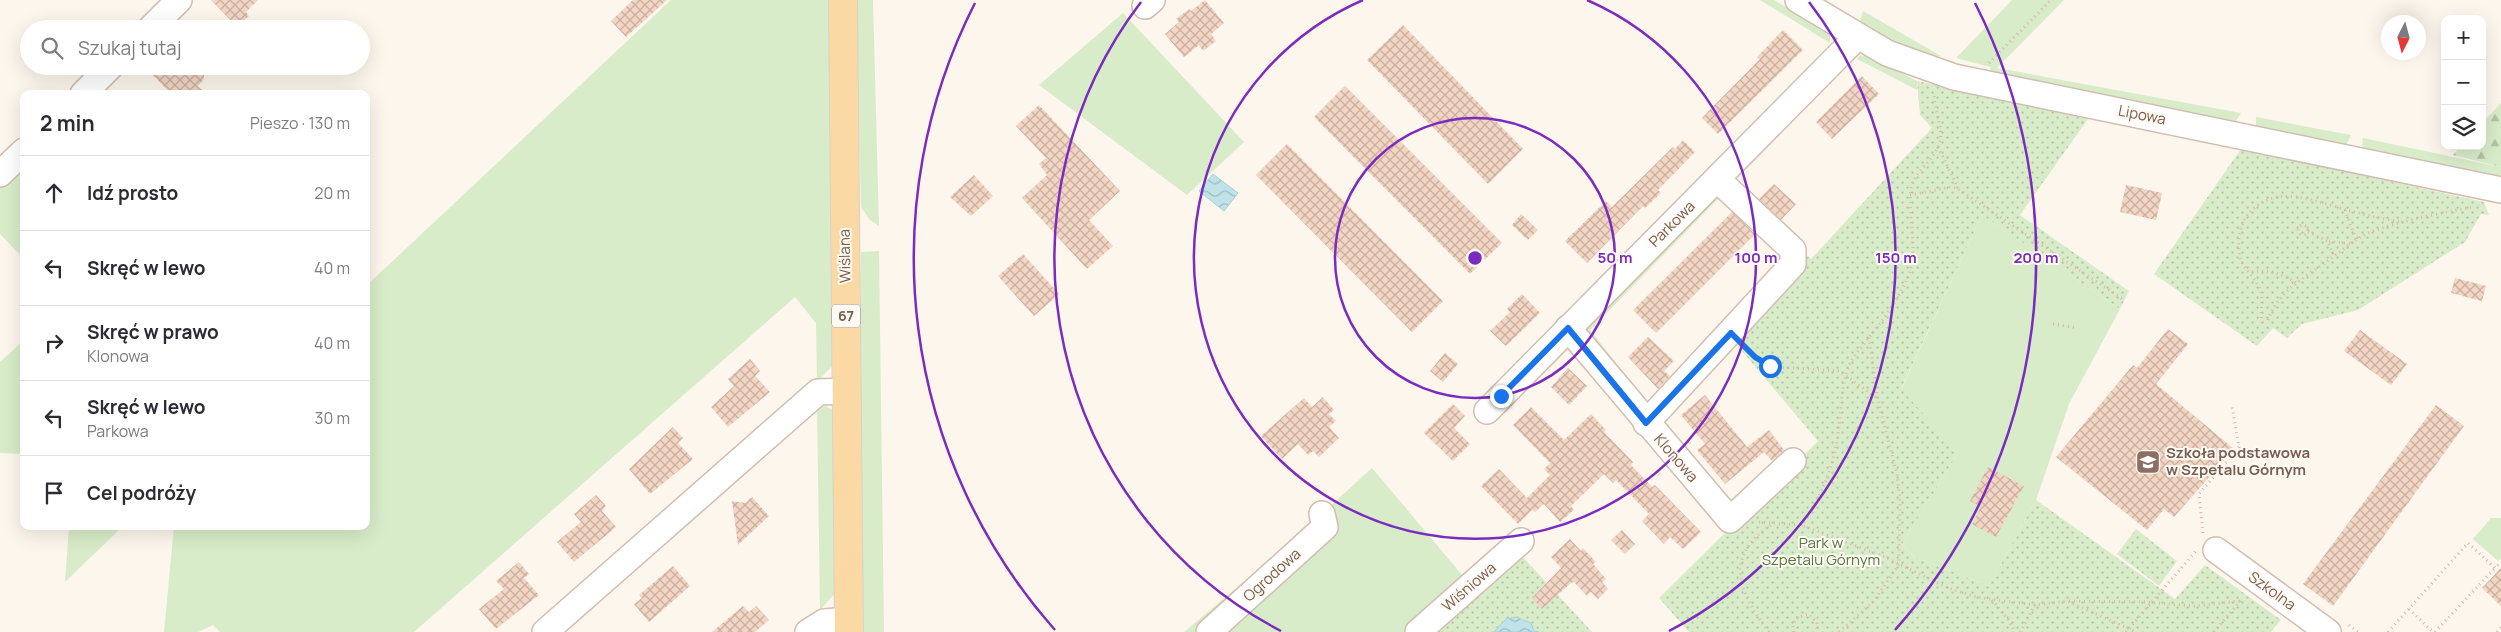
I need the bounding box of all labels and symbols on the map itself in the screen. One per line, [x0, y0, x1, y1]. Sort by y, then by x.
north arrow [2381, 15, 2426, 60]
street label: Lipowa [2117, 100, 2168, 129]
street label: Parkowa [1644, 196, 1699, 251]
street label: Wiślana [834, 229, 855, 283]
text: 50 m [1597, 247, 1633, 268]
text: 100 m [1735, 247, 1777, 268]
text: 150 m [1875, 247, 1917, 268]
text: 200 m [2013, 247, 2059, 268]
centre of rings [1466, 249, 1484, 267]
road number: 67 [832, 304, 860, 328]
route start [1759, 355, 1782, 378]
route end [1490, 385, 1513, 408]
street label: Klonowa [1649, 429, 1703, 486]
place label: Szkoła podstawowa w Szpetalu Górnym [2166, 442, 2310, 480]
school or university icon: Szkoła podstawowa w Szpetalu Górnym [2135, 449, 2161, 475]
park label: Park w Szpetalu Górnym [1762, 532, 1880, 570]
street label: Ogrodowa [1238, 543, 1305, 606]
street label: Wiśniowa [1437, 557, 1500, 616]
street label: Szkolna [2244, 566, 2300, 615]

